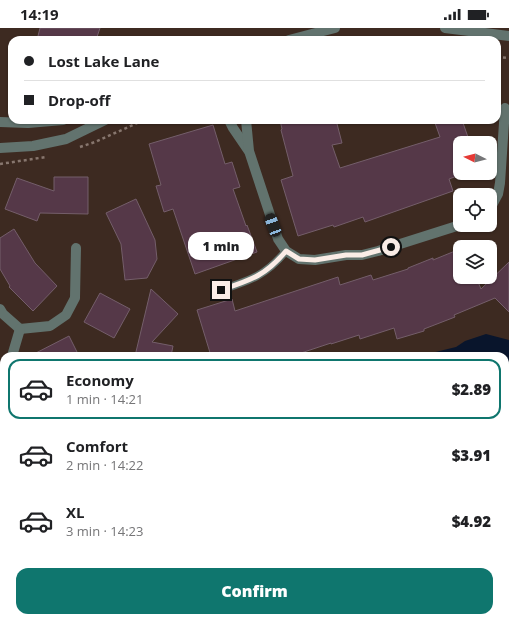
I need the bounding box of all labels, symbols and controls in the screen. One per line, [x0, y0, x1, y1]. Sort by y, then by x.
text: 14:19 [20, 4, 59, 24]
text: Lost Lake Lane [48, 51, 159, 71]
text: Drop-off [48, 90, 110, 110]
north arrow [453, 136, 497, 180]
map controls [453, 136, 497, 284]
button: locate [453, 188, 497, 232]
car [263, 212, 283, 238]
callout: 1 min [188, 232, 254, 260]
text: 1 min [203, 237, 239, 255]
route start [382, 238, 400, 256]
button: layers [453, 240, 497, 284]
route end [212, 281, 230, 299]
text: Economy [66, 370, 134, 390]
icon: car [18, 371, 54, 407]
text: $2.89 [452, 379, 491, 399]
text: 1 min · 14:21 [66, 390, 143, 408]
text: Comfort [66, 436, 128, 456]
icon: car [18, 437, 54, 473]
text: $3.91 [452, 445, 491, 465]
text: 2 min · 14:22 [66, 456, 143, 474]
text: XL [66, 502, 84, 522]
icon: car [18, 503, 54, 539]
text: $4.92 [452, 511, 491, 531]
text: 3 min · 14:23 [66, 522, 143, 540]
button: Confirm [16, 568, 493, 614]

